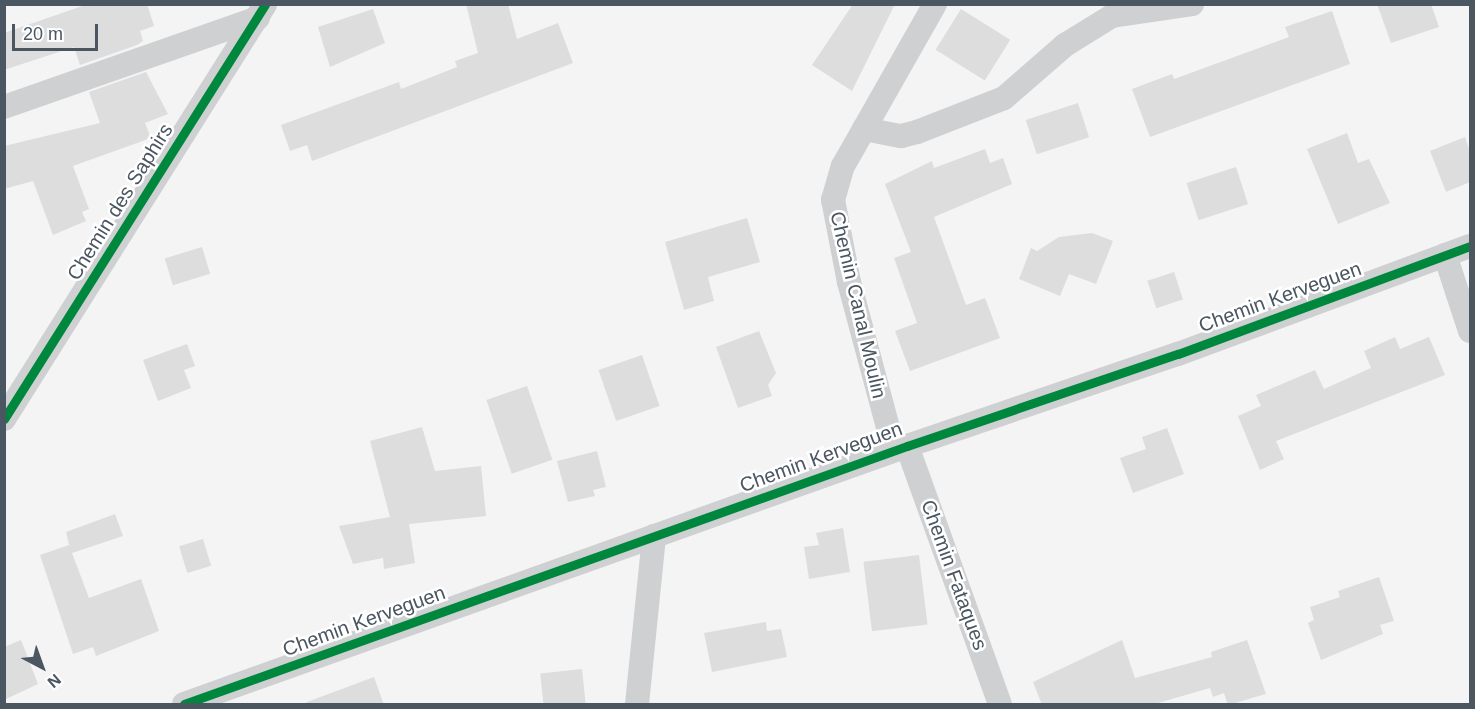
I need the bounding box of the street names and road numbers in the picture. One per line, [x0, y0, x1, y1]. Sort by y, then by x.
street label: Chemin des Saphirs [62, 119, 178, 285]
street label: Chemin Canal Moulin [825, 209, 891, 401]
street label: Chemin Kerveguen [1195, 256, 1365, 338]
street label: Chemin Kerveguen [736, 416, 906, 498]
street label: Chemin Fataques [916, 497, 992, 653]
street label: Chemin Kerveguen [279, 580, 449, 662]

